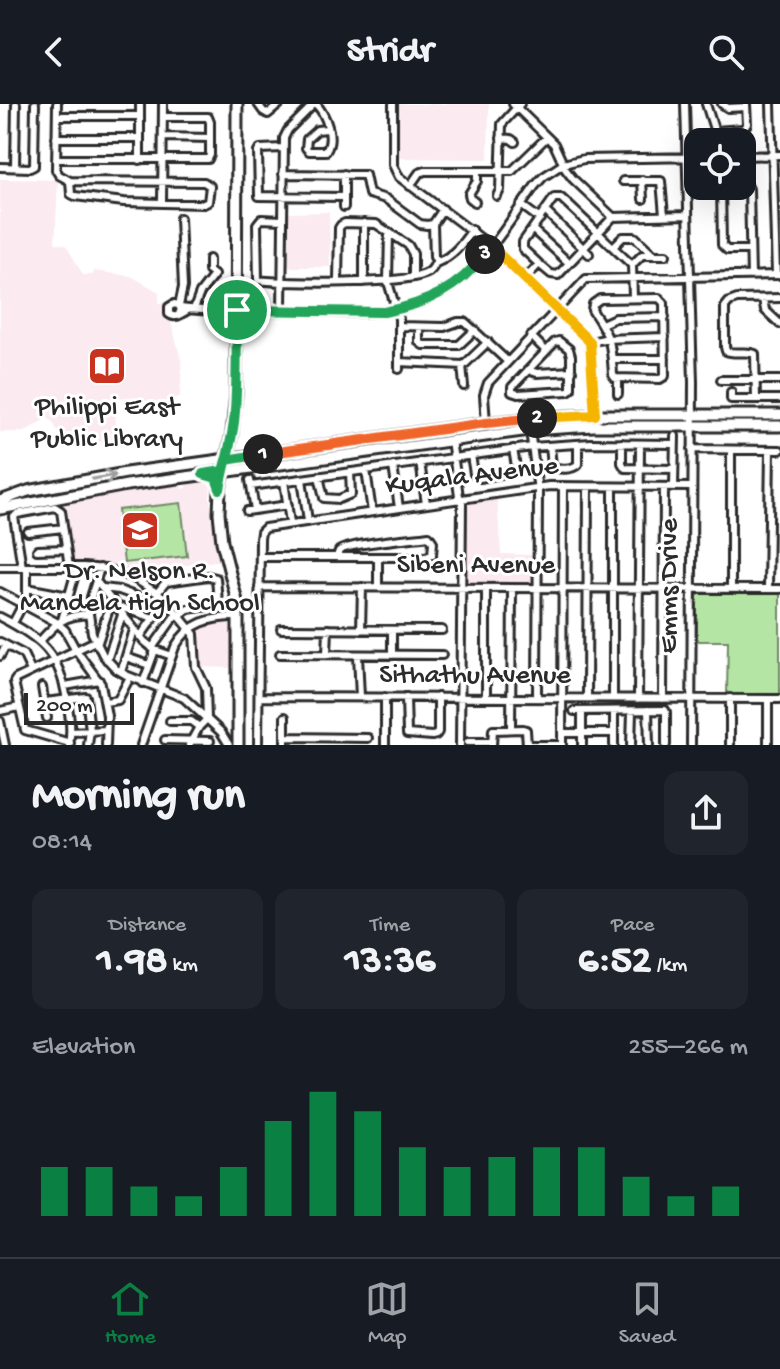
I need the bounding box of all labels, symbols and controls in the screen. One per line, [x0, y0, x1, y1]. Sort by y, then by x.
icon: back [32, 30, 76, 74]
icon: search [704, 30, 748, 74]
text: Stridr [347, 31, 433, 74]
map controls [684, 128, 756, 200]
button: locate [684, 128, 756, 200]
pin: 3 [465, 234, 505, 274]
text: 3 [479, 241, 491, 267]
pin [203, 276, 271, 344]
icon: arrive [215, 288, 259, 332]
library icon: Philippi East Public Library [86, 345, 128, 387]
place label: Philippi East Public Library [30, 392, 183, 457]
pin: 2 [517, 398, 557, 438]
text: 2 [532, 405, 542, 431]
pin: 1 [243, 434, 283, 474]
text: 1 [259, 441, 267, 467]
street label: Kuqala Avenue [384, 450, 561, 504]
one-way arrow [91, 469, 117, 484]
school or university icon: Dr. Nelson R. Mandela High School [119, 509, 161, 551]
street label: Emms Drive [654, 518, 687, 654]
street label: Sibeni Avenue [397, 550, 556, 583]
place label: Dr. Nelson R. Mandela High School [20, 556, 260, 621]
street label: Sithathu Avenue [379, 660, 571, 693]
scale bar [24, 689, 134, 725]
text: 200 m [36, 694, 93, 720]
button: share [664, 771, 748, 855]
text: Morning run [32, 772, 245, 824]
text: 08:14 [32, 828, 92, 859]
text: Distance [108, 913, 186, 939]
text: Time [370, 913, 410, 939]
text: Pace [611, 913, 654, 939]
text: 1.98 [97, 939, 167, 986]
text: 13:36 [345, 939, 435, 986]
text: 6:52 [578, 939, 651, 986]
text: km [167, 953, 198, 979]
text: /km [651, 953, 687, 979]
text: Elevation [32, 1033, 135, 1064]
text: 255–266 m [628, 1033, 748, 1064]
tab: Home [105, 1277, 156, 1351]
tab: Map [365, 1277, 409, 1351]
tab: Saved [619, 1277, 675, 1351]

